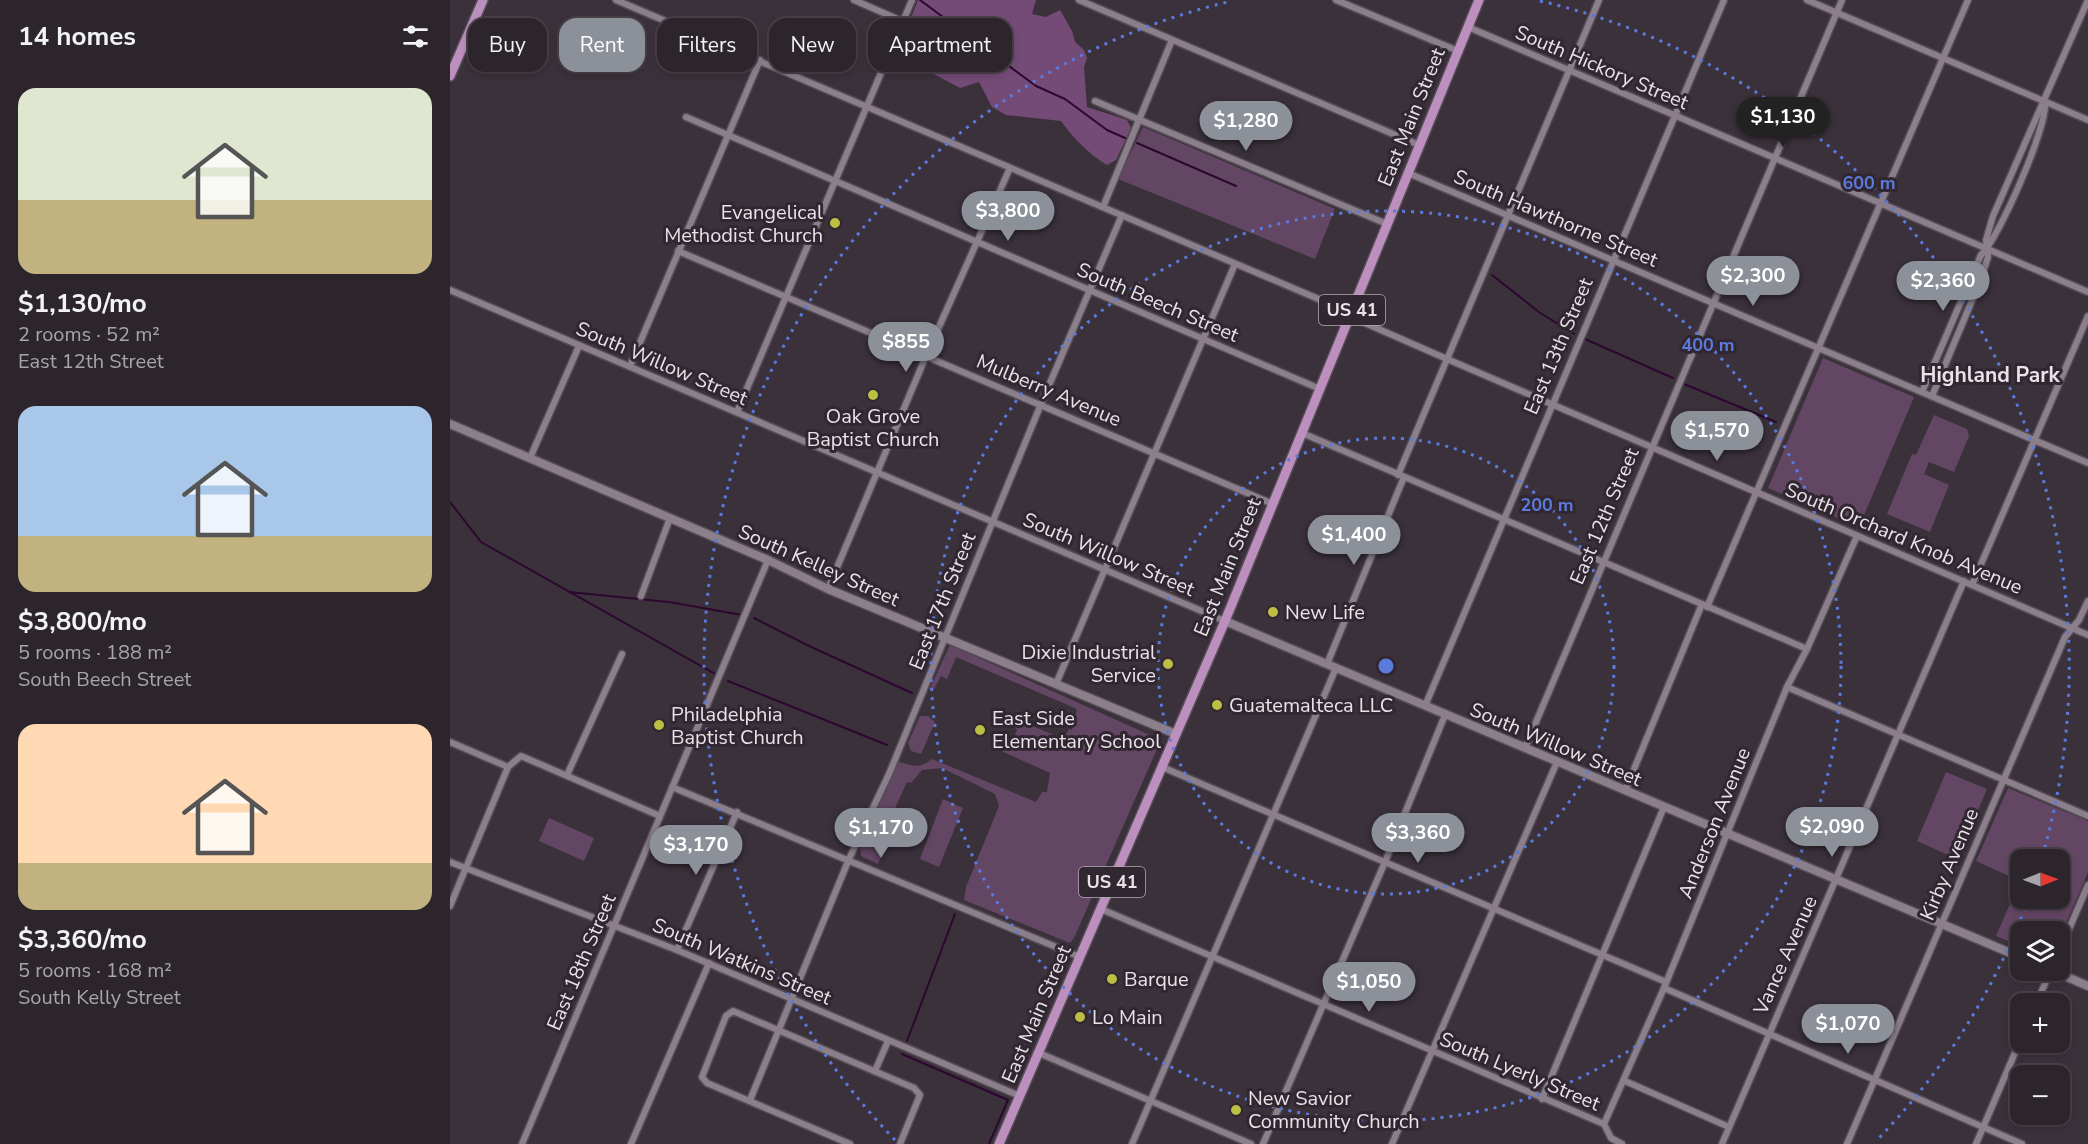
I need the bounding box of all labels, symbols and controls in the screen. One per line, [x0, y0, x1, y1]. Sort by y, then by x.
chip: Buy [468, 18, 547, 72]
chip: Rent [559, 18, 645, 72]
chip: Filters [657, 18, 757, 72]
chip: New [769, 18, 856, 72]
chip: Apartment [868, 18, 1012, 72]
text: 14 homes [18, 19, 136, 54]
street label: South Hickory Street [1511, 19, 1694, 117]
icon: filters [399, 20, 432, 53]
street label: East Main Street [1371, 43, 1452, 190]
pin: $1,130 [1734, 97, 1832, 148]
pin: $1,280 [1197, 101, 1295, 152]
text: $1,130 [1751, 103, 1815, 130]
text: $1,280 [1214, 107, 1278, 134]
icon: home [171, 127, 279, 235]
street label: South Hawthorne Street [1450, 163, 1663, 274]
text: 600 m [1842, 171, 1896, 195]
pin: $3,800 [959, 191, 1057, 242]
text: $3,800 [976, 197, 1040, 224]
place label: Evangelical Methodist Church [664, 199, 823, 249]
marker: Evangelical Methodist Church [828, 216, 842, 230]
street label: South Beech Street [1073, 256, 1244, 349]
pin: $2,300 [1704, 256, 1802, 307]
pin: $2,360 [1894, 261, 1992, 312]
text: $2,300 [1721, 262, 1785, 289]
text: $2,360 [1911, 267, 1975, 294]
street label: East 13th Street [1518, 273, 1600, 419]
text: $1,130/mo [18, 286, 147, 321]
road number: US 41 [1319, 295, 1385, 325]
street label: South Willow Street [572, 315, 753, 412]
text: 2 rooms · 52 m² [18, 321, 160, 348]
pin: $855 [870, 322, 942, 373]
text: $855 [882, 328, 930, 355]
text: 400 m [1681, 333, 1735, 357]
text: East 12th Street [18, 348, 164, 375]
street label: Mulberry Avenue [972, 348, 1125, 433]
district label: Highland Park [1920, 361, 2060, 389]
marker: Oak Grove Baptist Church [866, 388, 880, 402]
place label: Oak Grove Baptist Church [807, 403, 939, 453]
pin: $1,570 [1668, 411, 1766, 462]
text: $1,570 [1685, 417, 1749, 444]
street label: East 12th Street [1564, 443, 1646, 589]
icon: home [171, 445, 279, 553]
street label: South Orchard Knob Avenue [1781, 476, 2027, 601]
street label: East Main Street [1187, 493, 1268, 640]
text: 200 m [1520, 493, 1574, 517]
street label: South Willow Street [1019, 506, 1200, 603]
pin: $1,400 [1305, 515, 1403, 566]
street label: South Kelley Street [734, 518, 904, 613]
text: $1,400 [1322, 521, 1386, 548]
street label: East 17th Street [903, 528, 983, 674]
place label: New Life [1285, 599, 1365, 626]
text: $3,800/mo [18, 604, 147, 639]
marker: New Life [1266, 605, 1280, 619]
text: 5 rooms · 188 m² [18, 639, 172, 666]
place label: Dixie Industrial Service [1021, 639, 1156, 689]
centre of rings [1376, 656, 1396, 676]
marker: Dixie Industrial Service [1161, 657, 1175, 671]
text: South Beech Street [18, 666, 191, 693]
place label: Guatemalteca LLC [1229, 692, 1393, 719]
street label: South Willow Street [1466, 696, 1647, 793]
marker: Guatemalteca LLC [1210, 698, 1224, 712]
place label: Philadelphia Baptist Church [671, 701, 804, 751]
place label: East Side Elementary School [992, 705, 1161, 755]
marker: Philadelphia Baptist Church [652, 718, 666, 732]
marker: East Side Elementary School [973, 723, 987, 737]
street label: Anderson Avenue [1672, 744, 1757, 903]
icon: home [171, 763, 279, 871]
street label: Kirby Avenue [1914, 804, 1985, 924]
pin: $2,090 [1783, 807, 1881, 858]
pin: $1,170 [832, 808, 930, 859]
pin: $3,360 [1369, 813, 1467, 864]
text: $2,090 [1800, 813, 1864, 840]
text: $1,170 [849, 814, 913, 841]
text: $3,360 [1386, 819, 1450, 846]
pin: $3,170 [647, 825, 745, 876]
text: $3,170 [664, 831, 728, 858]
north arrow [2010, 849, 2070, 909]
map controls [2010, 849, 2070, 1125]
road number: US 41 [1079, 867, 1145, 897]
street label: East 18th Street [541, 889, 623, 1035]
street label: Vance Avenue [1747, 891, 1824, 1020]
street label: South Watkins Street [648, 912, 836, 1012]
button: layers [2010, 921, 2070, 981]
text: $3,360/mo [18, 922, 147, 957]
street label: East Main Street [995, 940, 1078, 1087]
text: 5 rooms · 168 m² [18, 957, 172, 984]
pin: $1,050 [1320, 962, 1418, 1013]
place label: Barque [1124, 966, 1189, 993]
text: $1,050 [1337, 968, 1401, 995]
marker: Barque [1105, 972, 1119, 986]
text: South Kelly Street [18, 984, 181, 1011]
button: + [2010, 993, 2070, 1053]
place label: Lo Main [1092, 1004, 1163, 1031]
pin: $1,070 [1799, 1004, 1897, 1055]
marker: Lo Main [1073, 1010, 1087, 1024]
text: $1,070 [1816, 1010, 1880, 1037]
street label: South Lyerly Street [1435, 1025, 1605, 1118]
button: − [2010, 1065, 2070, 1125]
place label: New Savior Community Church [1248, 1085, 1420, 1135]
marker: New Savior Community Church [1229, 1103, 1243, 1117]

